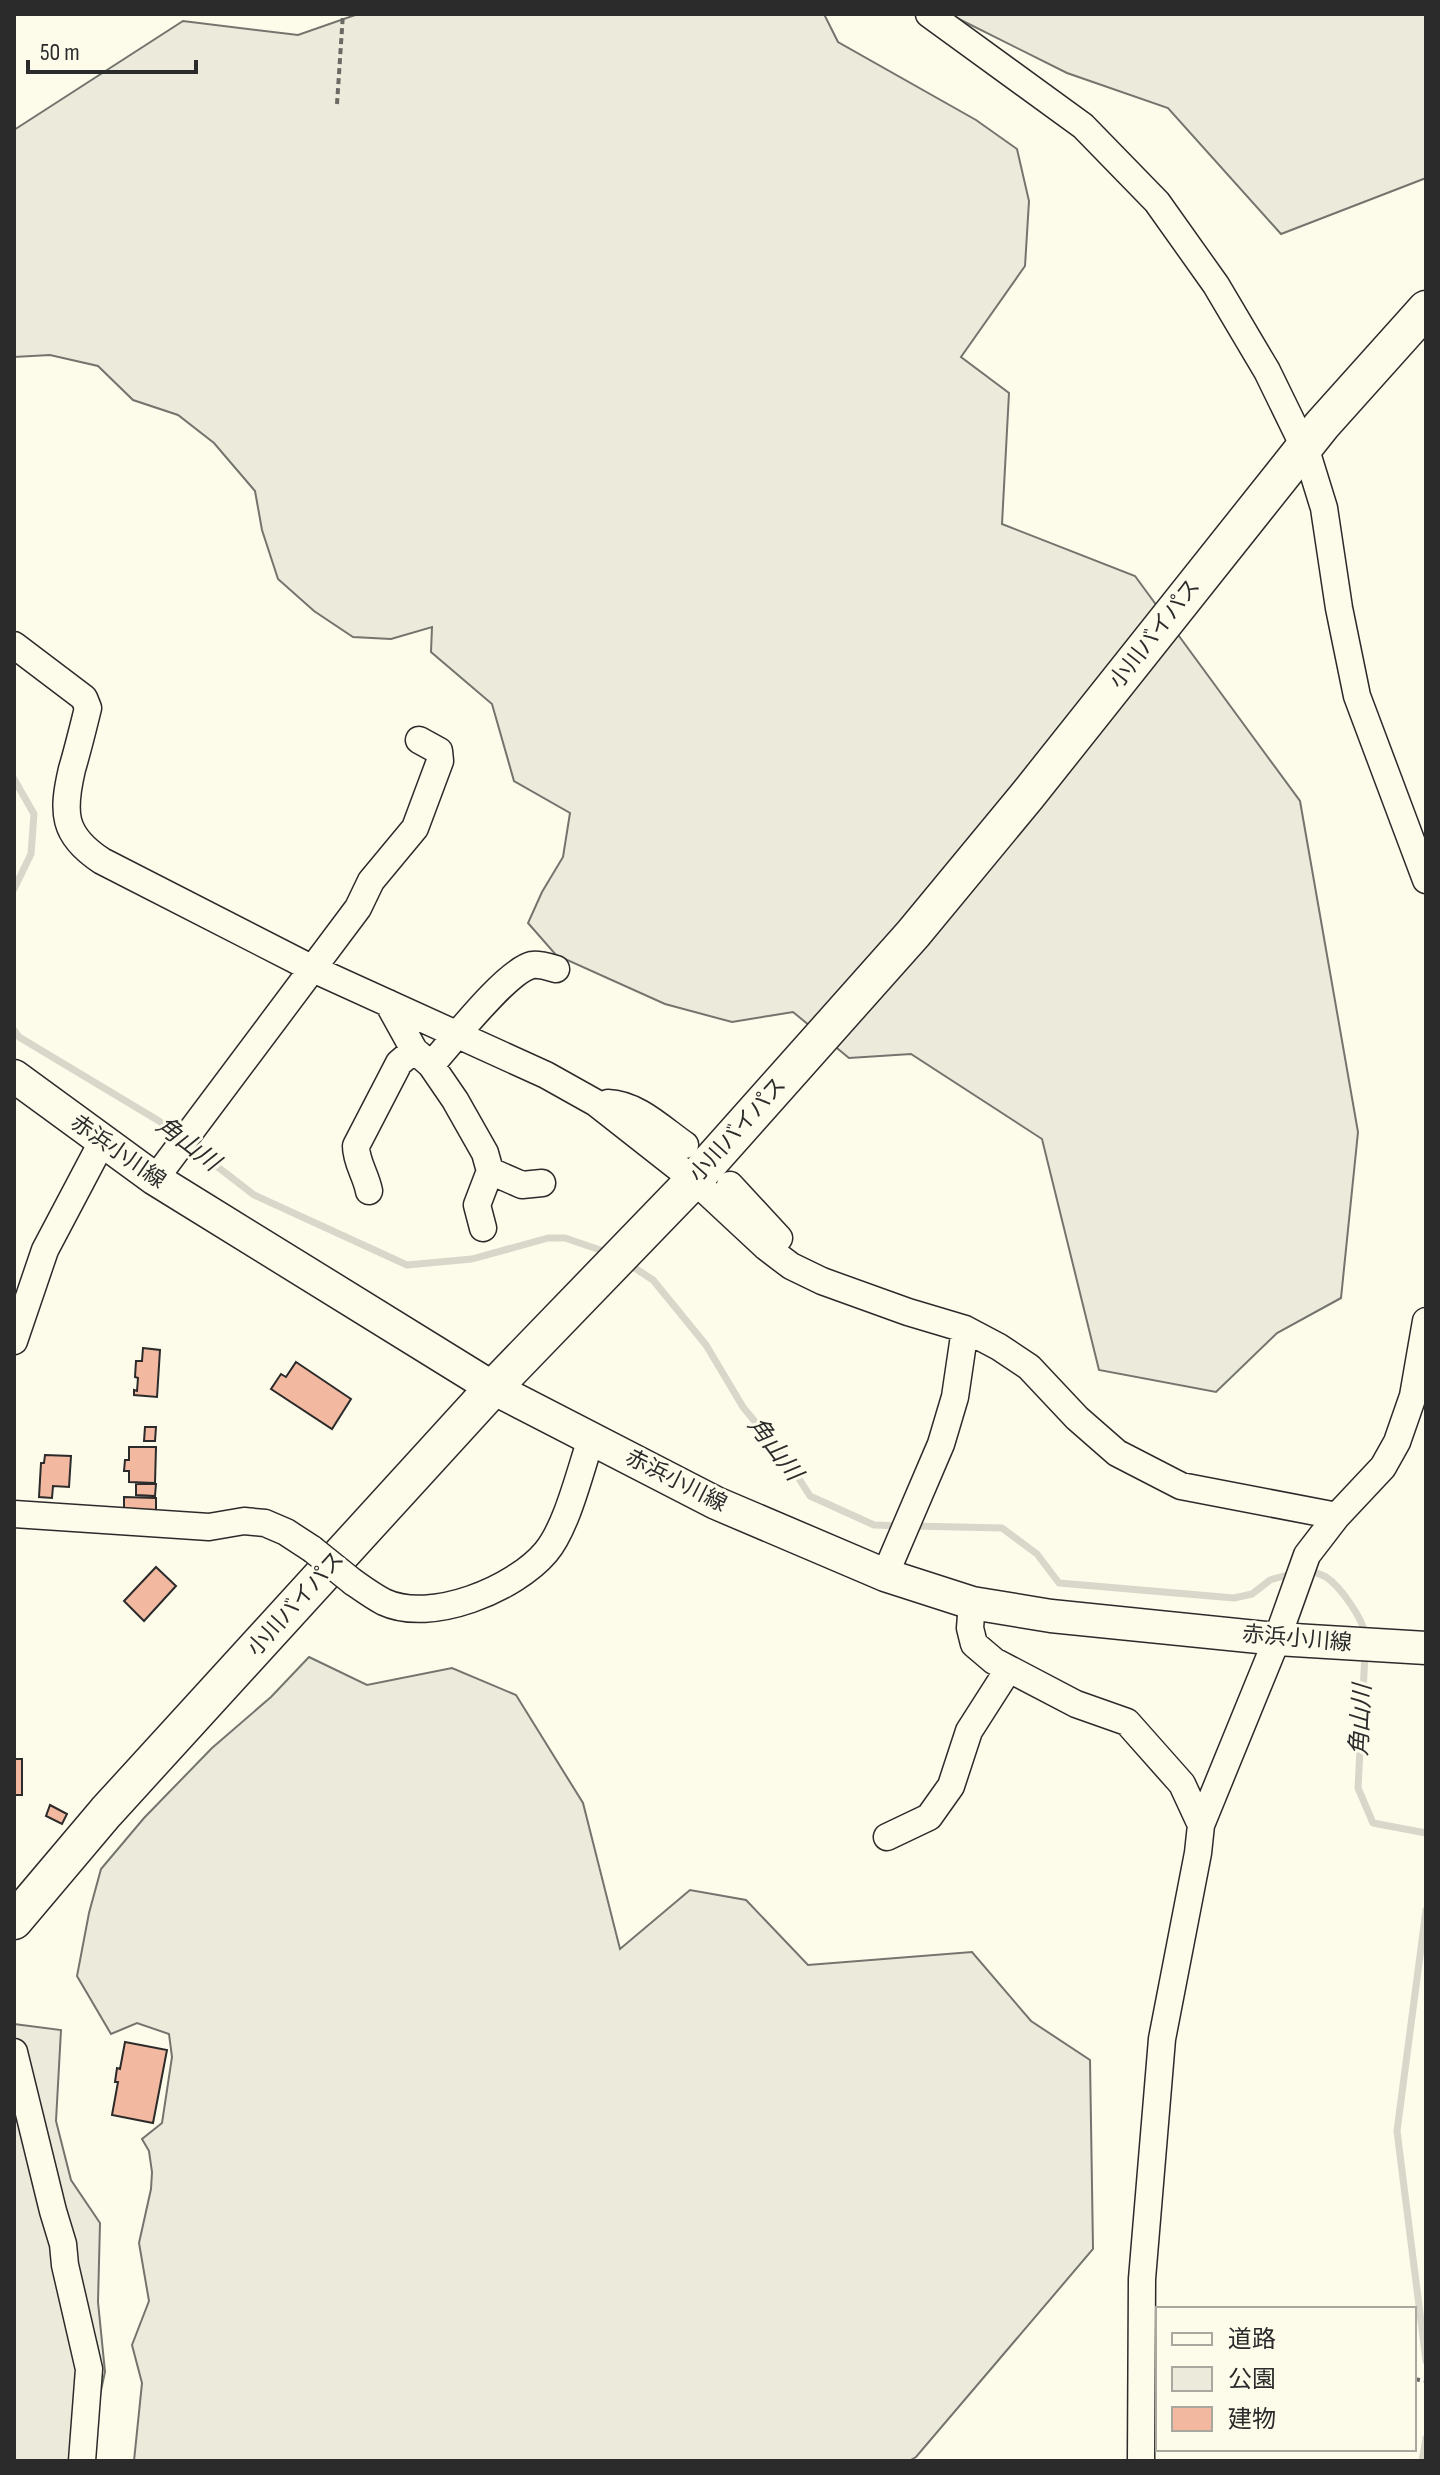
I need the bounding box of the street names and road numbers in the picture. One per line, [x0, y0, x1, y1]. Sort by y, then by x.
street label: 小川バイパス [1104, 574, 1206, 694]
street label: 小川バイパス [684, 1072, 792, 1188]
street label: 赤浜小川線 [65, 1109, 171, 1195]
street label: 赤浜小川線 [621, 1444, 731, 1518]
street label: 小川バイパス [242, 1546, 350, 1662]
street label: 赤浜小川線 [1241, 1621, 1353, 1657]

